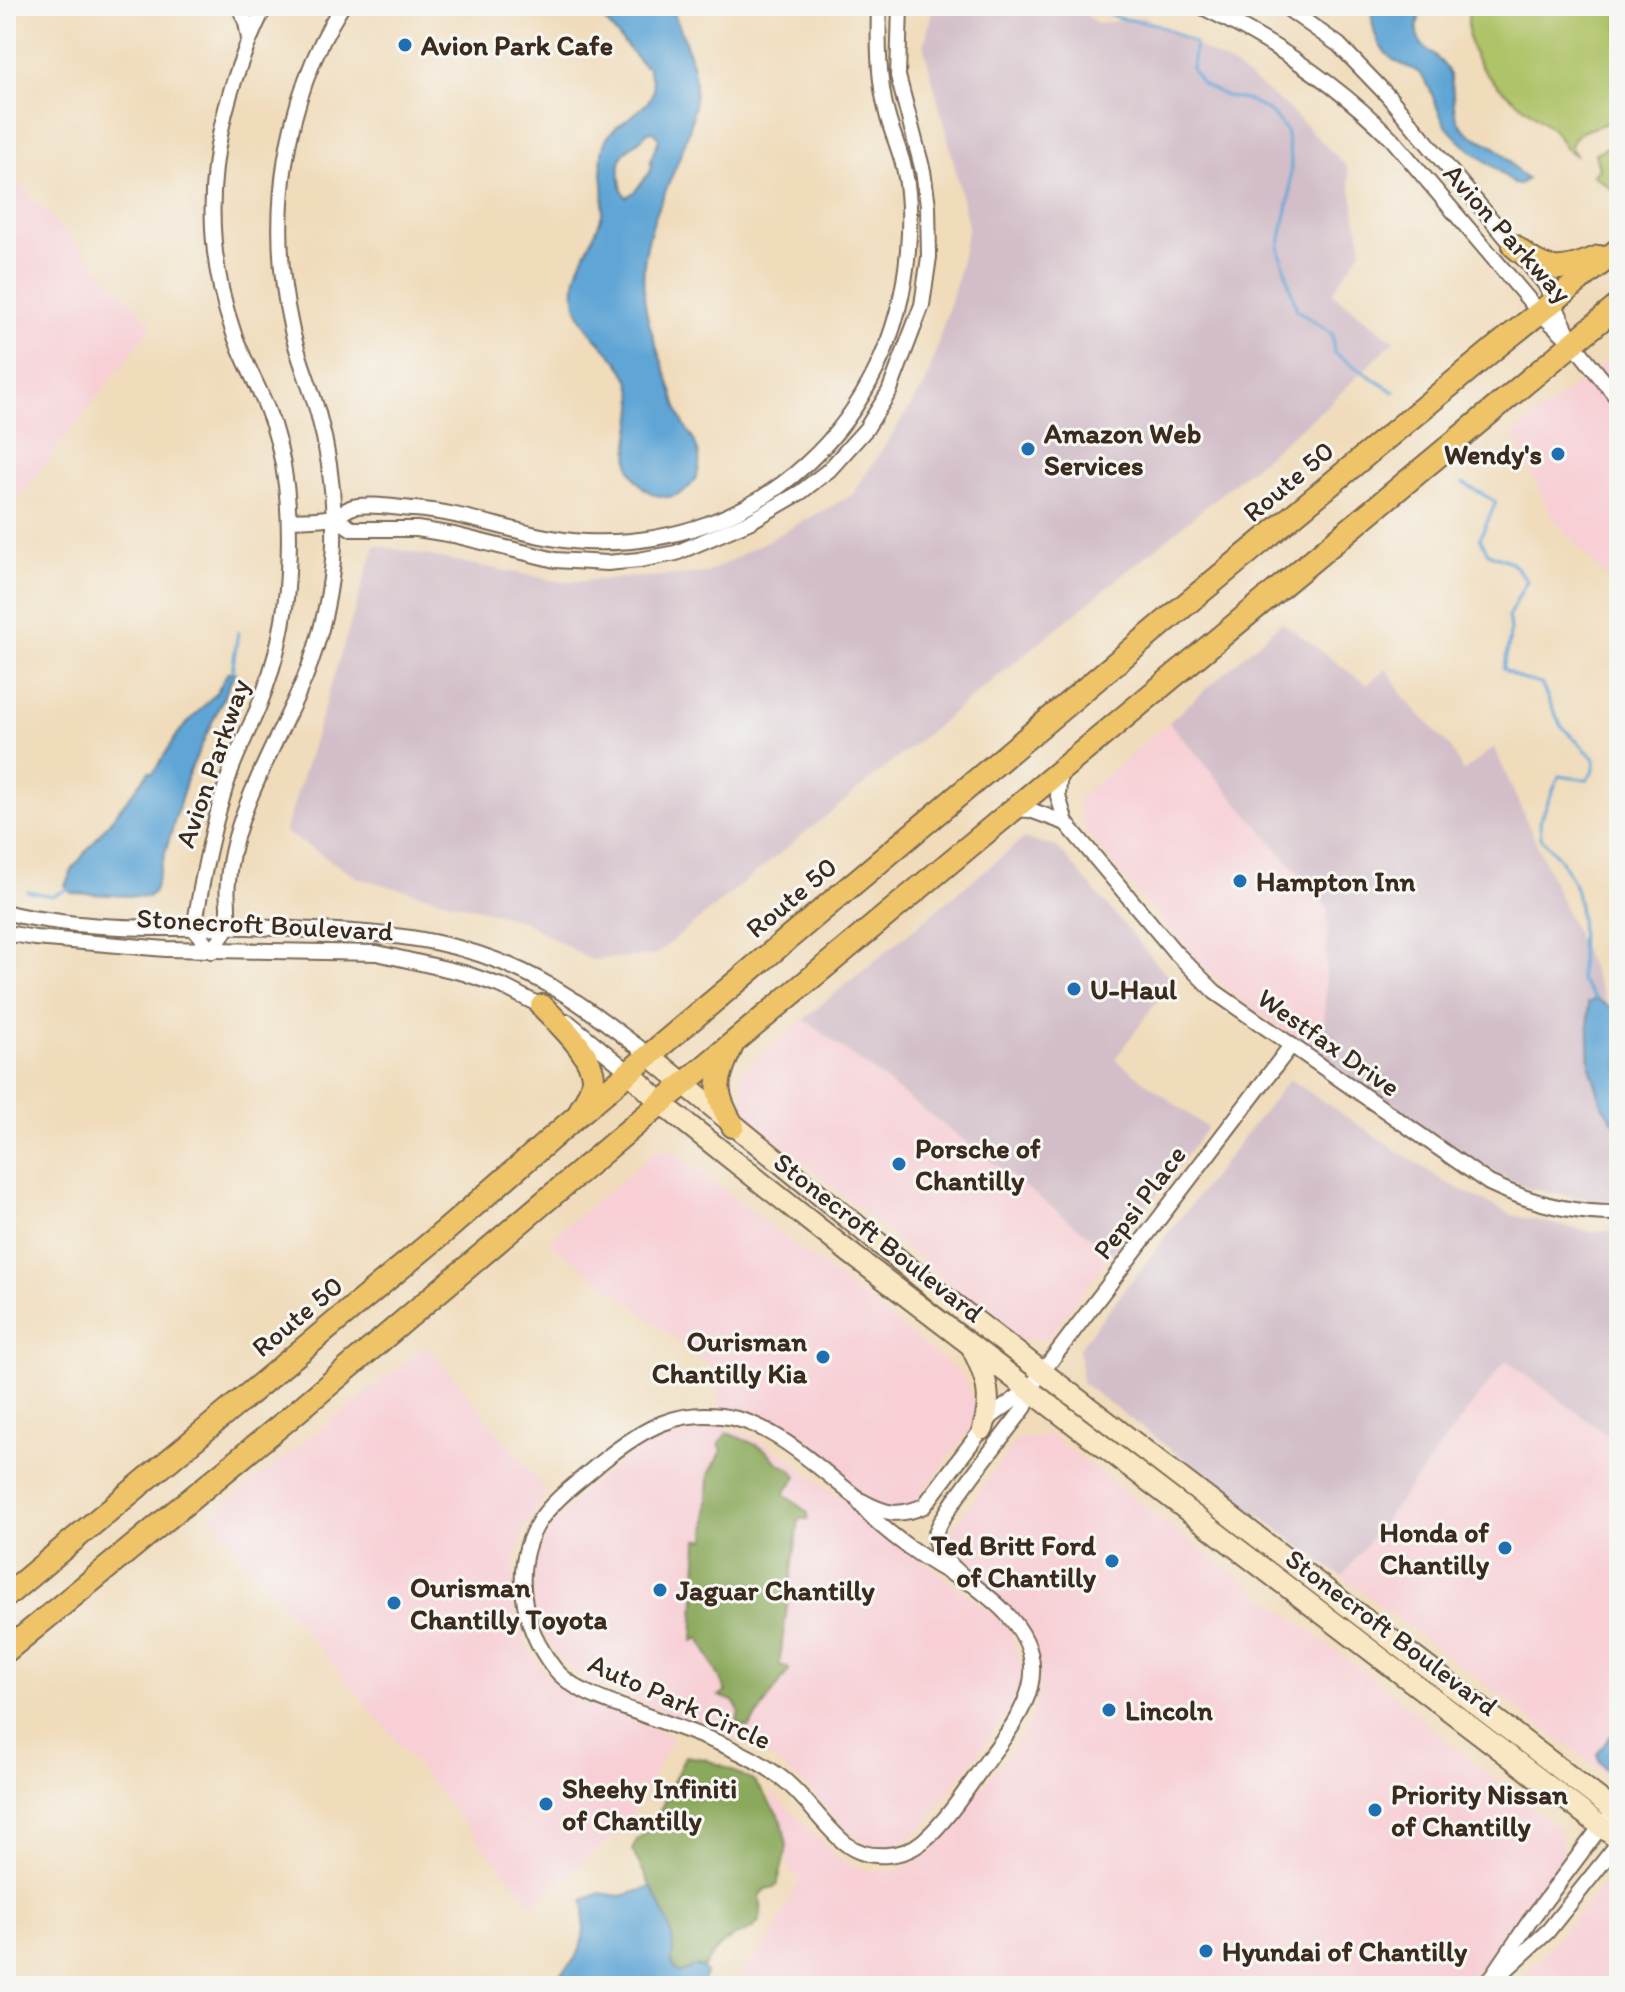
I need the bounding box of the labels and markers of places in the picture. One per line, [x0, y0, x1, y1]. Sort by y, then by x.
place label: Avion Park Cafe [420, 28, 613, 62]
marker: Avion Park Cafe [396, 36, 414, 54]
place label: Amazon Web Services [1043, 416, 1201, 482]
place label: Wendy's [1444, 437, 1542, 471]
marker: Amazon Web Services [1019, 440, 1037, 458]
marker: Wendy's [1549, 445, 1567, 463]
place label: Hampton Inn [1256, 864, 1416, 898]
marker: Hampton Inn [1231, 872, 1249, 890]
place label: U-Haul [1090, 972, 1177, 1006]
marker: U-Haul [1065, 980, 1083, 998]
place label: Porsche of Chantilly [915, 1131, 1041, 1197]
marker: Porsche of Chantilly [890, 1155, 908, 1173]
place label: Ourisman Chantilly Kia [652, 1324, 807, 1390]
marker: Ourisman Chantilly Kia [814, 1348, 832, 1366]
place label: Honda of Chantilly [1380, 1515, 1490, 1581]
place label: Ted Britt Ford of Chantilly [930, 1528, 1097, 1594]
marker: Honda of Chantilly [1496, 1539, 1514, 1557]
marker: Ted Britt Ford of Chantilly [1103, 1552, 1121, 1570]
place label: Ourisman Chantilly Toyota [410, 1570, 608, 1636]
place label: Jaguar Chantilly [675, 1573, 876, 1607]
marker: Jaguar Chantilly [651, 1581, 669, 1599]
marker: Ourisman Chantilly Toyota [385, 1594, 403, 1612]
place label: Lincoln [1125, 1693, 1213, 1727]
marker: Lincoln [1100, 1701, 1118, 1719]
place label: Sheehy Infiniti of Chantilly [562, 1771, 737, 1837]
place label: Priority Nissan of Chantilly [1391, 1777, 1568, 1843]
marker: Sheehy Infiniti of Chantilly [537, 1795, 555, 1813]
marker: Priority Nissan of Chantilly [1366, 1801, 1384, 1819]
place label: Hyundai of Chantilly [1222, 1934, 1468, 1968]
marker: Hyundai of Chantilly [1197, 1942, 1215, 1960]

